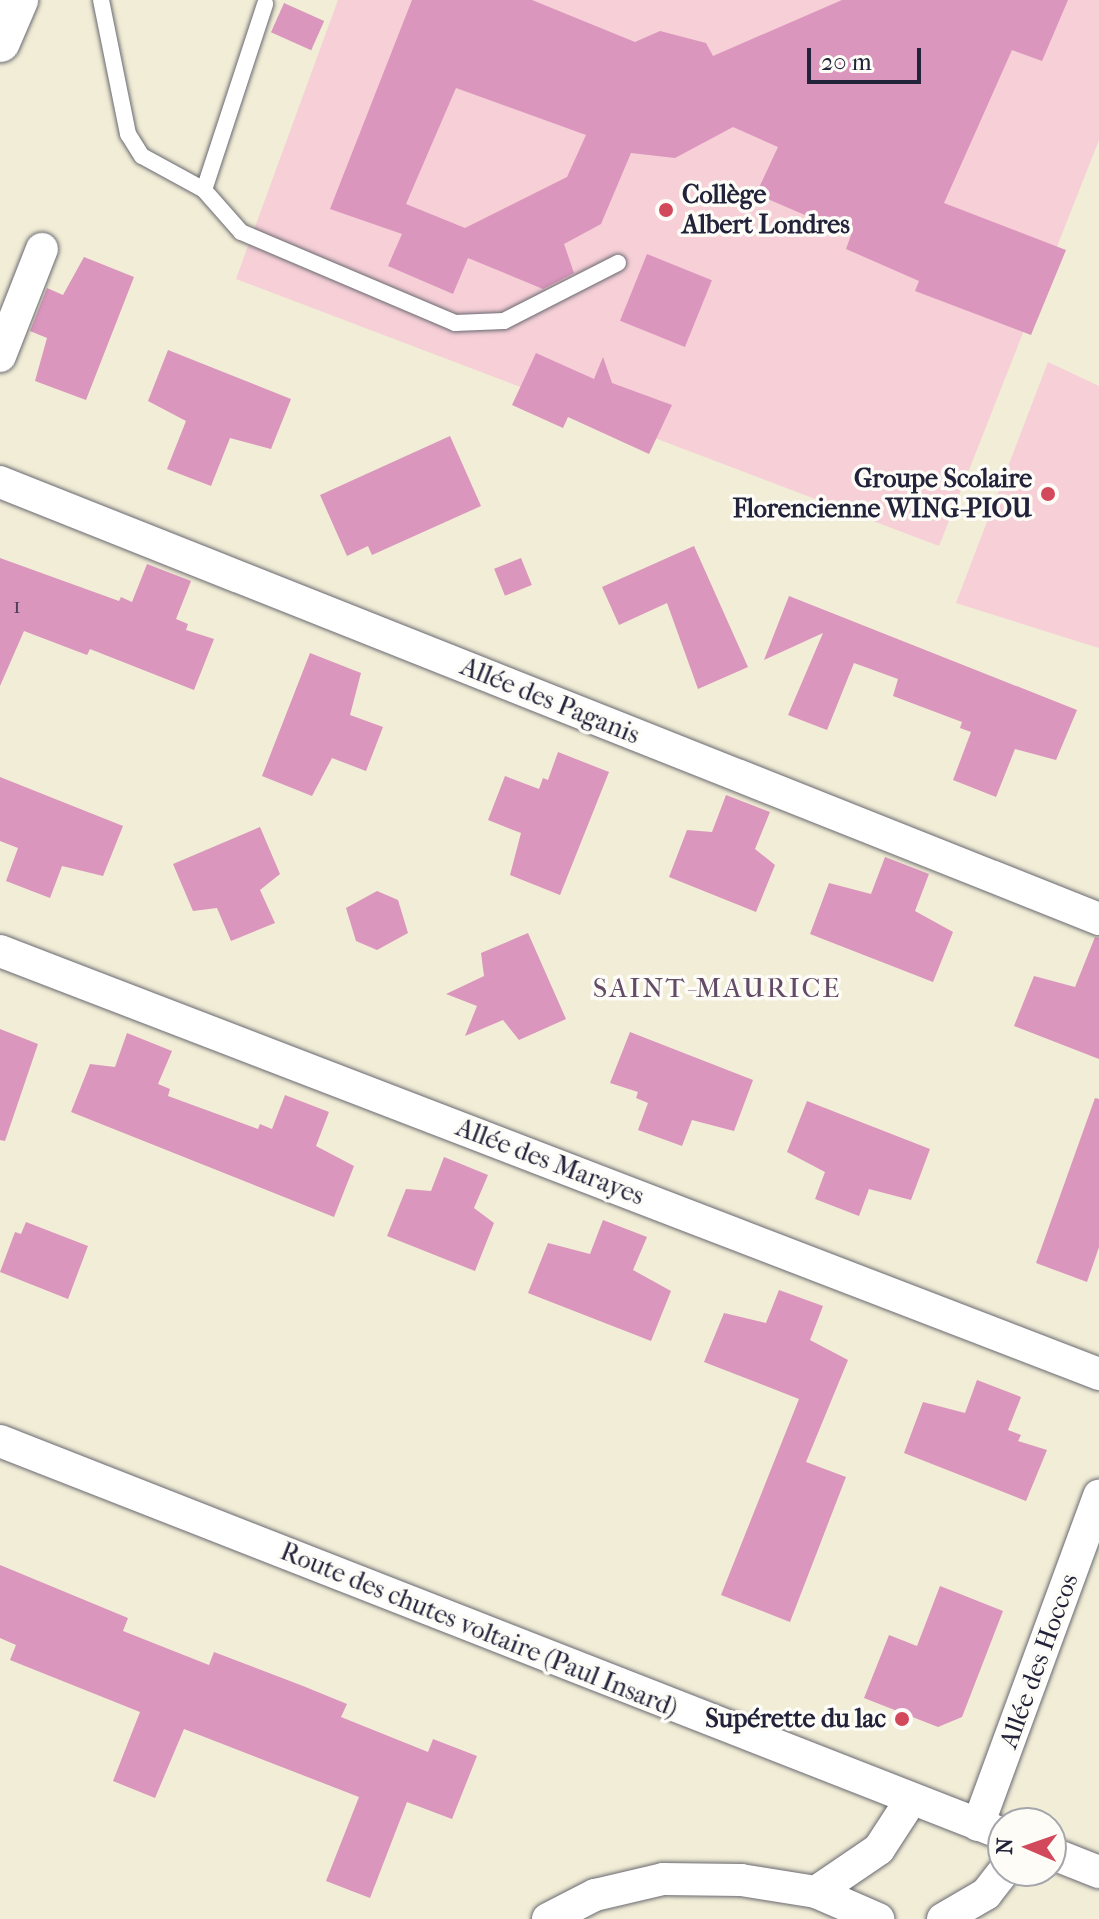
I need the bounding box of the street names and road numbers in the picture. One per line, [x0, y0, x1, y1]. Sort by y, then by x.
street label: Allée des Paganis [456, 651, 644, 751]
street label: Allée des Marayes [452, 1112, 648, 1212]
street label: Route des chutes voltaire (Paul Insard) [276, 1536, 682, 1724]
street label: Allée des Hoccos [993, 1569, 1085, 1753]

